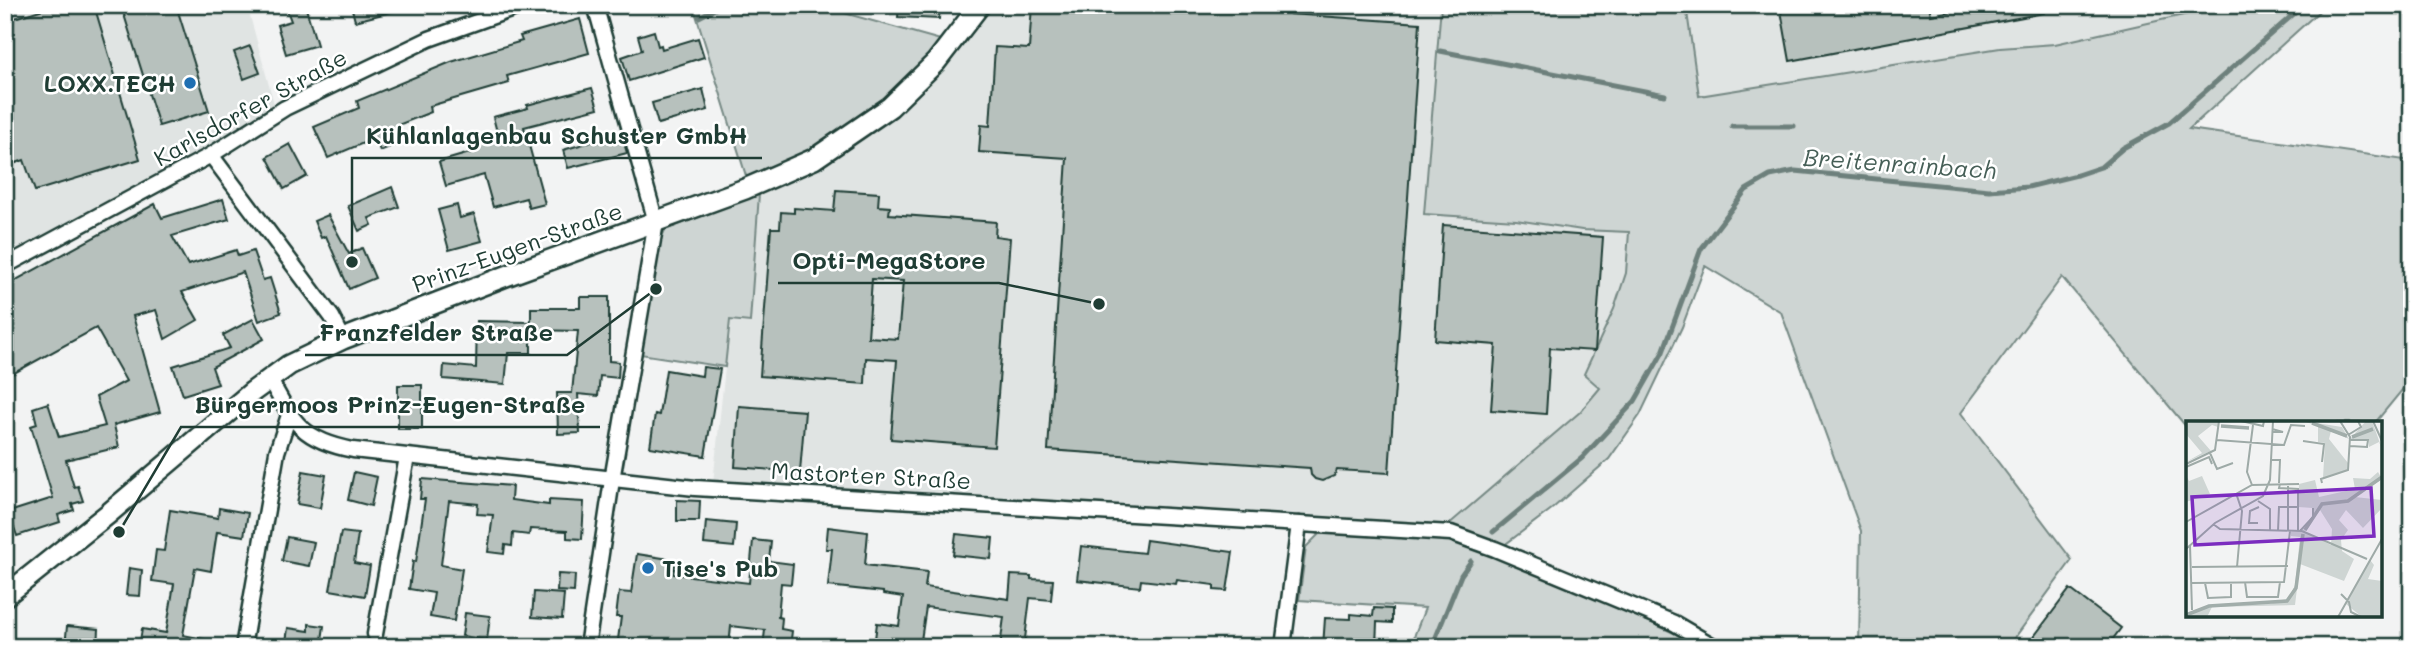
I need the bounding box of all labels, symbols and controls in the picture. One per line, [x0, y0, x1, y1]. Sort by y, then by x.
street label: Karlsdorfer Straße [148, 41, 352, 173]
place label: LOXX.TECH [44, 68, 176, 98]
marker: LOXX.TECH [182, 75, 198, 91]
callout: Kühlanlagenbau Schuster GmbH [352, 113, 762, 158]
text: Kühlanlagenbau Schuster GmbH [366, 119, 748, 150]
water label: Breitenrainbach [1802, 141, 1998, 185]
street label: Prinz-Eugen-Straße [408, 195, 626, 299]
callout: Opti-MegaStore [778, 238, 999, 283]
text: Opti-MegaStore [792, 244, 986, 275]
callout: Franzfelder Straße [305, 310, 567, 355]
text: Franzfelder Straße [319, 316, 553, 347]
callout: Bürgermoos Prinz-Eugen-Straße [181, 382, 600, 427]
text: Bürgermoos Prinz-Eugen-Straße [195, 388, 585, 419]
inset map [2186, 421, 2382, 617]
street label: Mastorter Straße [770, 455, 972, 495]
place label: Tise's Pub [662, 553, 778, 583]
marker: Tise's Pub [640, 560, 656, 576]

